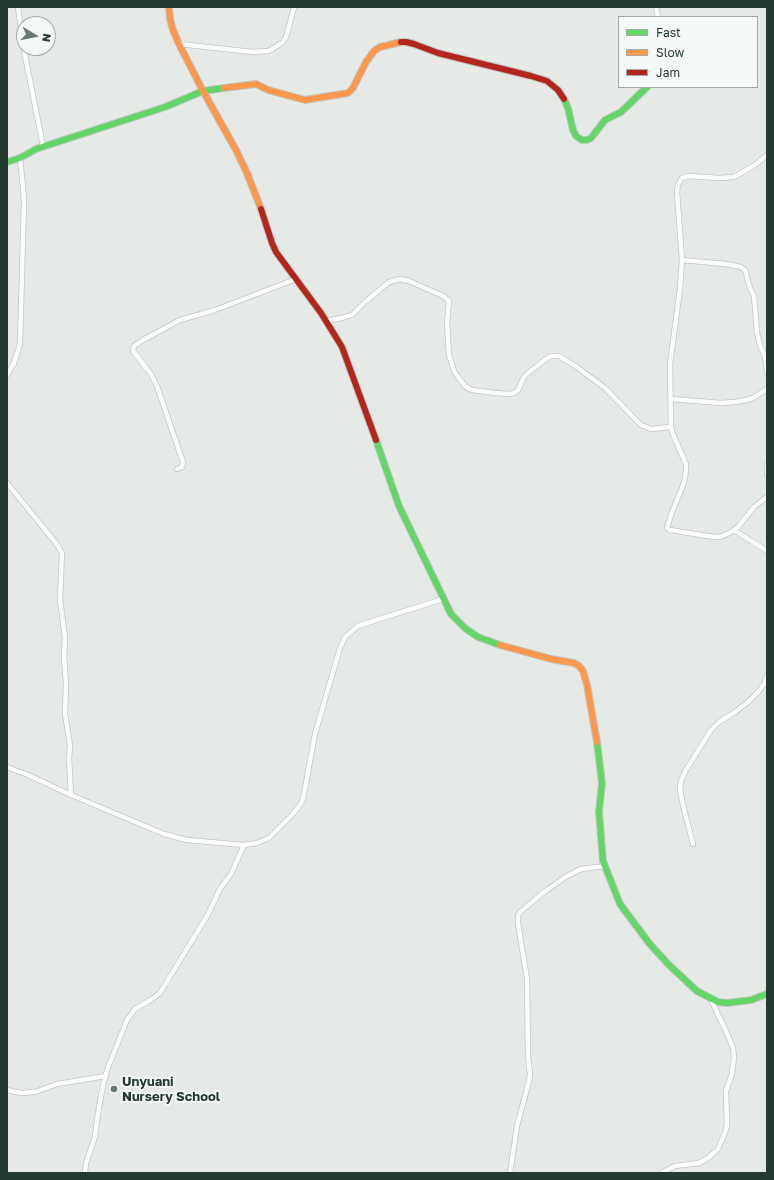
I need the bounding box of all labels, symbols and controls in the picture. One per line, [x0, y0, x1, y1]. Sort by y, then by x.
north arrow [16, 16, 56, 56]
legend [618, 16, 758, 88]
text: Fast [656, 25, 681, 40]
text: N [40, 33, 54, 43]
text: Slow [656, 45, 684, 60]
text: Jam [656, 65, 680, 80]
place label: Unyuani Nursery School [122, 1074, 220, 1105]
marker: Unyuani Nursery School [109, 1084, 119, 1094]

